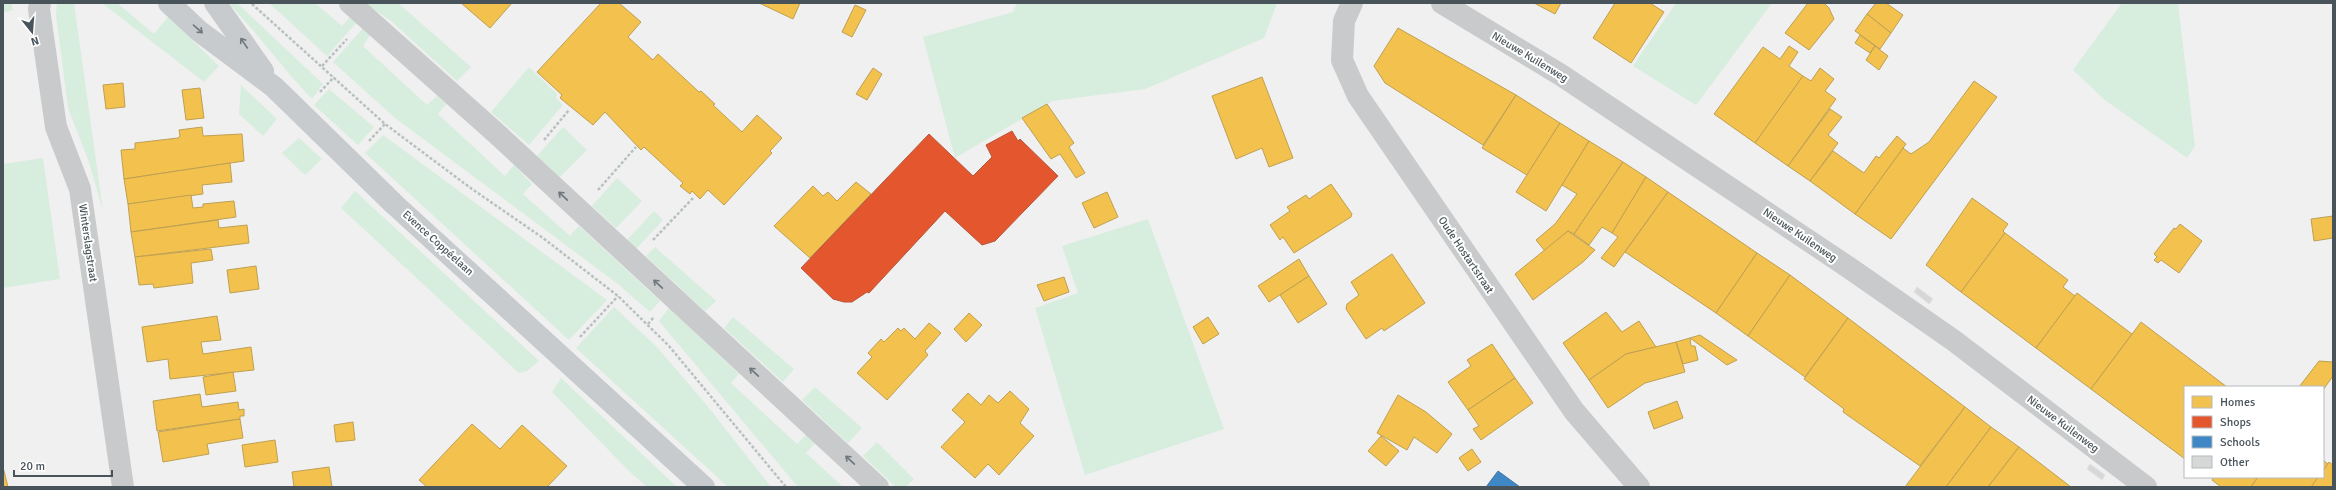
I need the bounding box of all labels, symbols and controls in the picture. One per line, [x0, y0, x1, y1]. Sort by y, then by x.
north arrow [12, 12, 52, 52]
one-way arrow [193, 25, 203, 34]
street label: Nieuwe Kuilenweg [1490, 29, 1571, 85]
text: N [29, 34, 40, 48]
one-way arrow [240, 38, 248, 49]
one-way arrow [558, 191, 568, 201]
street label: Winterslagstraat [76, 203, 100, 283]
street label: Nieuwe Kuilenweg [1760, 205, 1840, 265]
street label: Evence Coppéelaan [400, 208, 476, 278]
street label: Oude Hostartstraat [1435, 214, 1497, 296]
one-way arrow [654, 280, 664, 289]
one-way arrow [749, 367, 759, 377]
legend [2184, 386, 2324, 478]
street label: Nieuwe Kuilenweg [2025, 393, 2102, 455]
text: Homes [2220, 395, 2255, 410]
text: Shops [2220, 415, 2251, 430]
text: Schools [2220, 435, 2260, 450]
scale bar [14, 452, 112, 478]
text: Other [2220, 455, 2250, 470]
one-way arrow [844, 456, 855, 465]
text: 20 m [20, 459, 45, 474]

